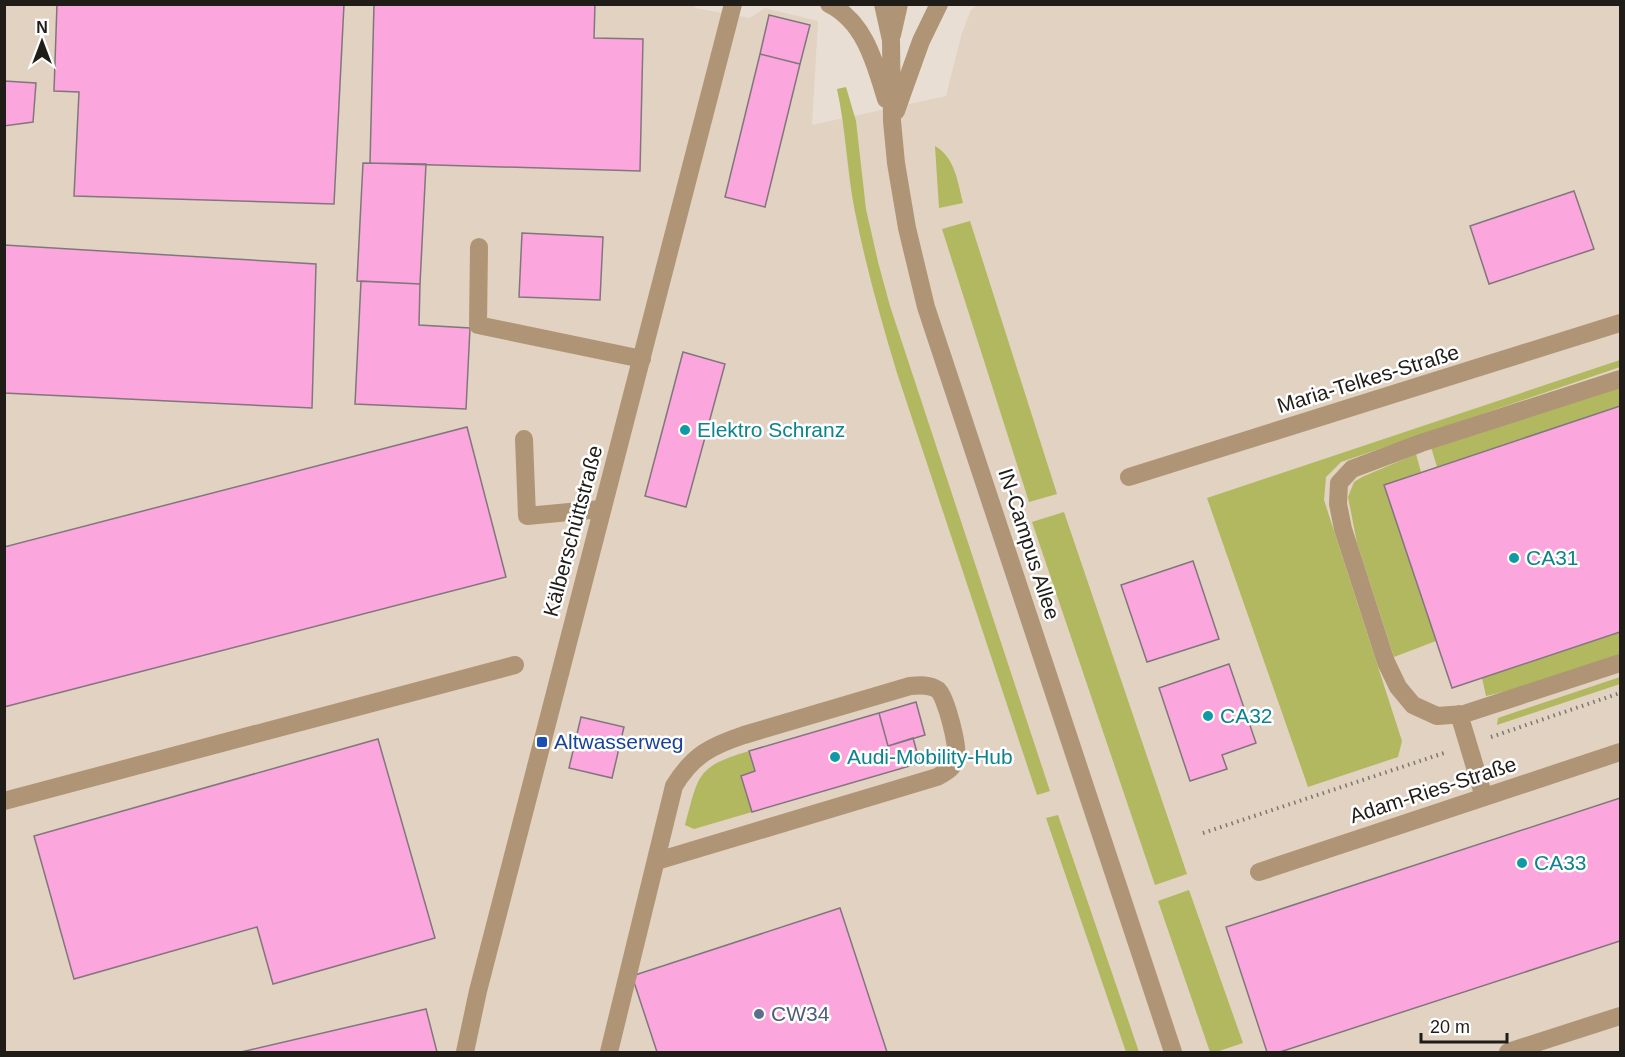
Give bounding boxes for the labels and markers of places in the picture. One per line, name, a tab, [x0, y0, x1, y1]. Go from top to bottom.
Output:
place label: Elektro Schranz	[697, 418, 845, 441]
marker: Elektro Schranz	[678, 423, 692, 437]
place label: CA31	[1526, 546, 1579, 569]
marker: CA31	[1507, 551, 1521, 565]
place label: CA32	[1220, 704, 1273, 727]
marker: CA32	[1201, 709, 1215, 723]
place label: Altwasserweg	[554, 730, 684, 753]
marker: Altwasserweg	[535, 735, 549, 749]
place label: Audi-Mobility-Hub	[847, 745, 1013, 768]
marker: Audi-Mobility-Hub	[828, 750, 842, 764]
place label: CA33	[1534, 851, 1587, 874]
marker: CA33	[1515, 856, 1529, 870]
place label: CW34	[771, 1002, 830, 1025]
marker: CW34	[752, 1007, 766, 1021]

